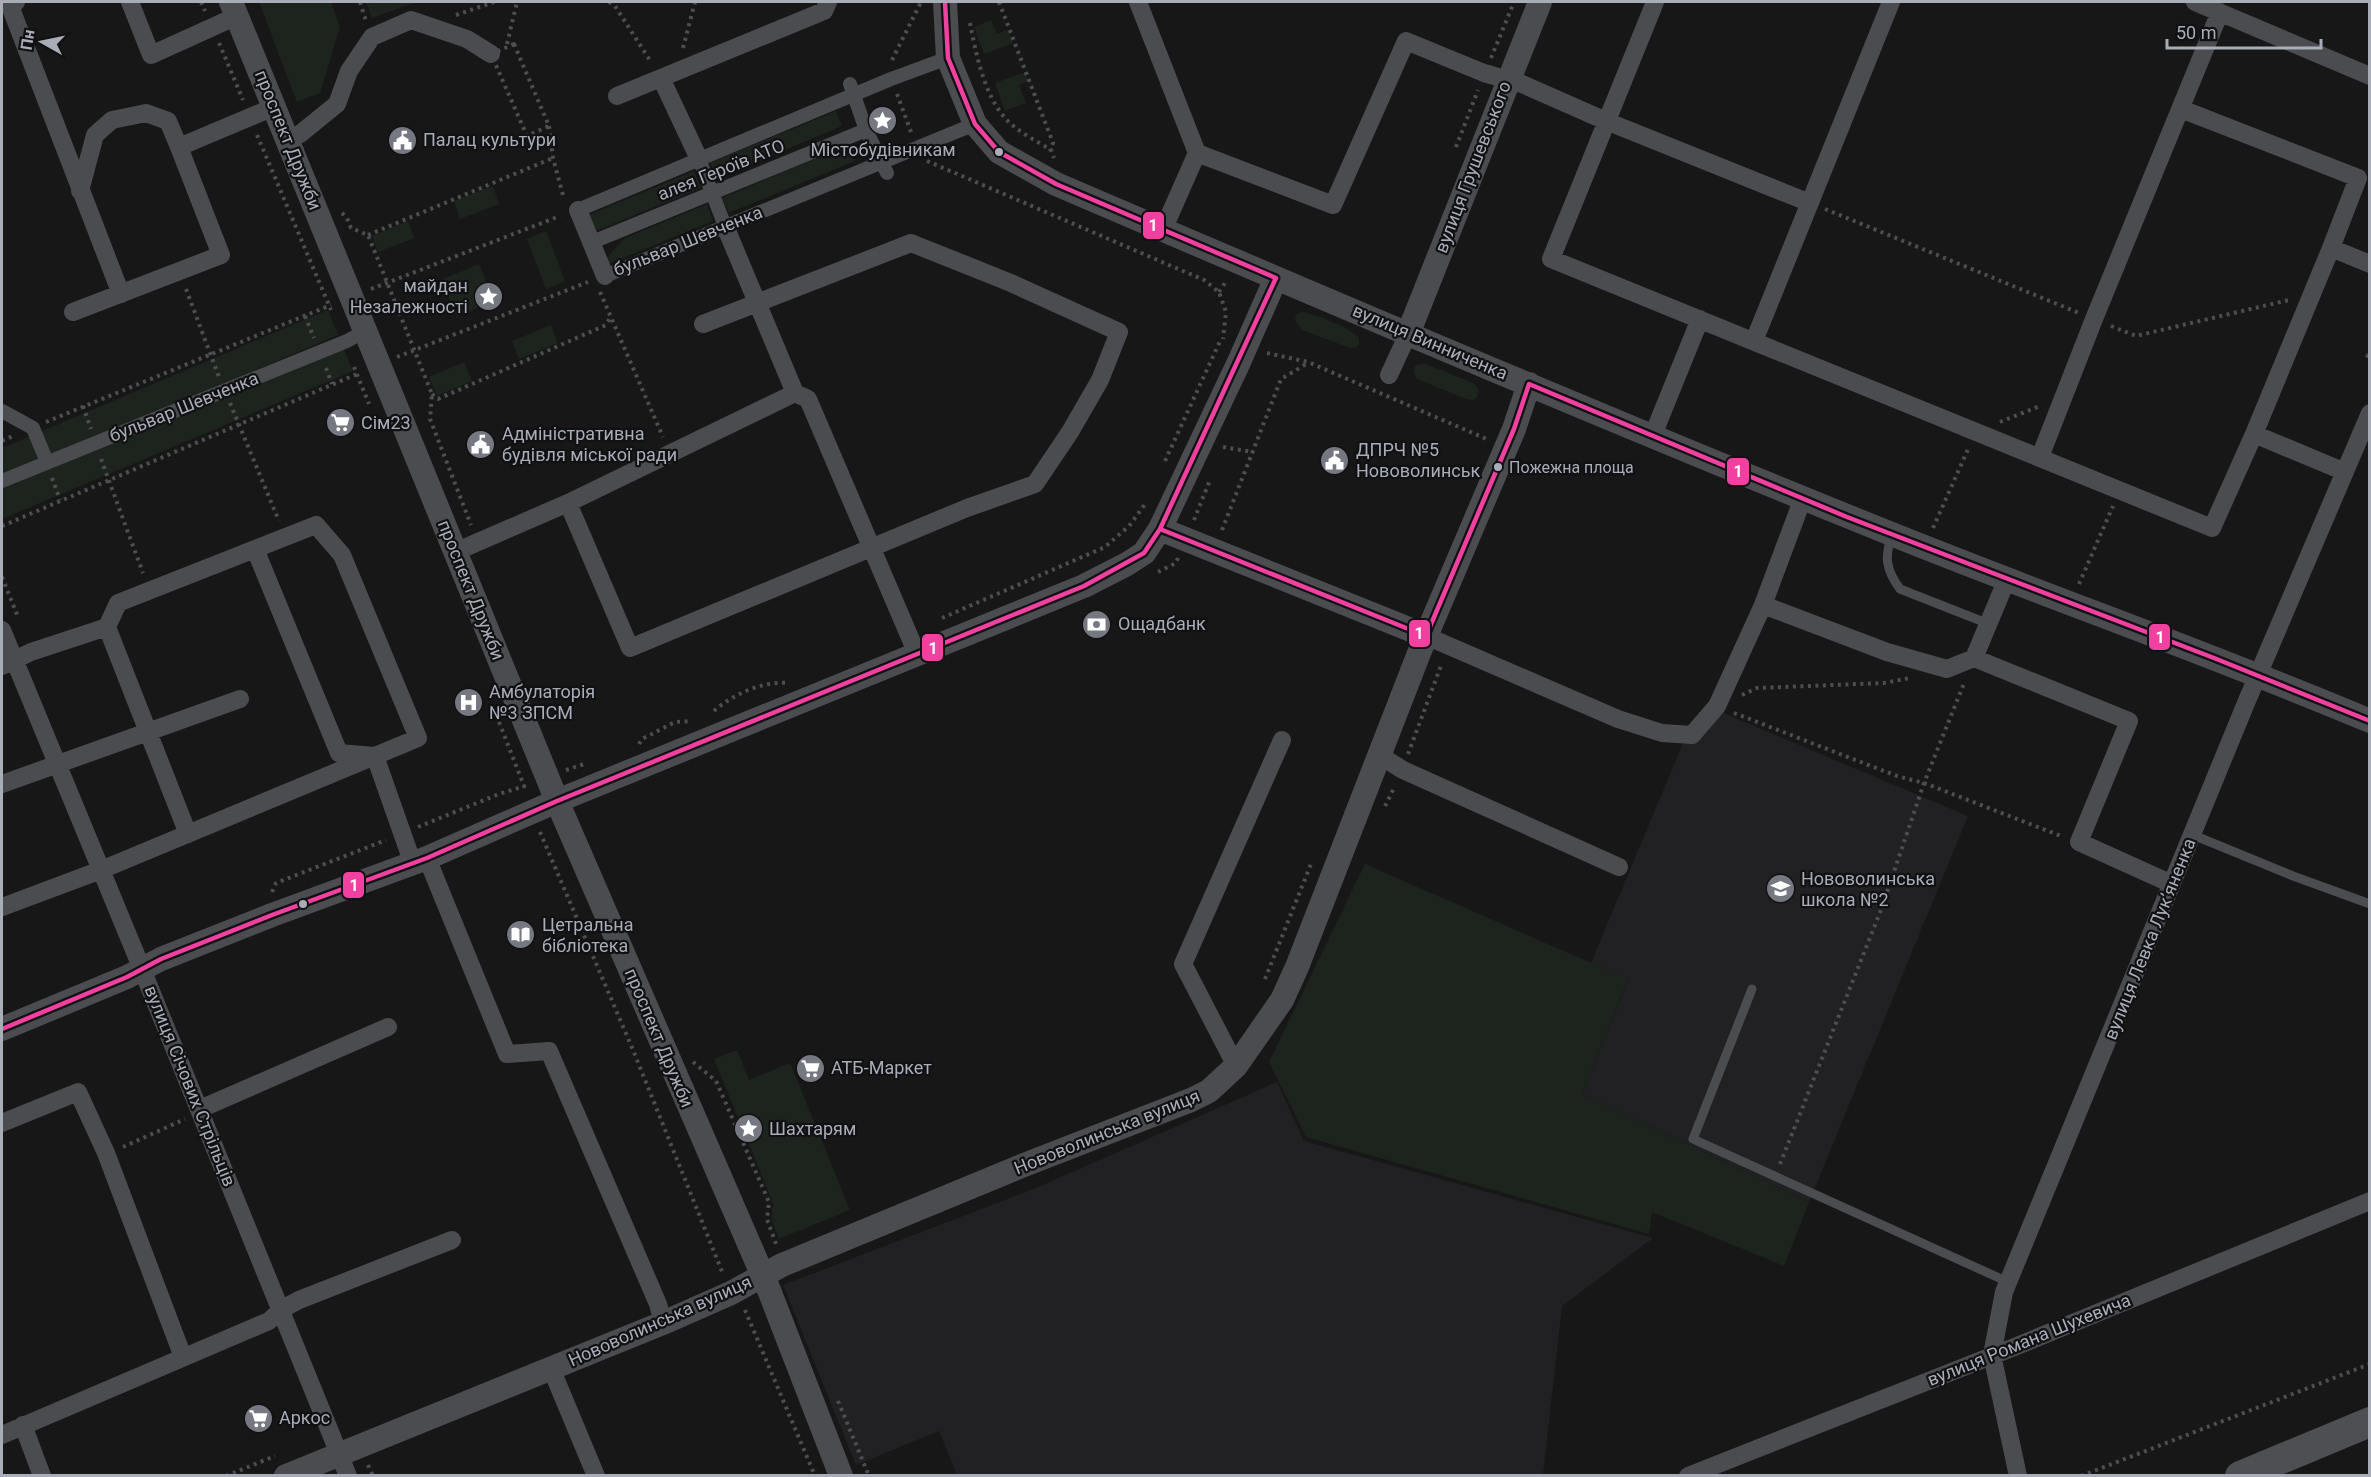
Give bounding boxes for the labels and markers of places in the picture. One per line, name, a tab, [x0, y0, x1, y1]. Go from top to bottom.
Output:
place icon: Містобудівникам	[867, 105, 899, 137]
public building icon: Палац культури	[386, 124, 418, 156]
place label: Палац культури	[423, 129, 556, 150]
place label: Містобудівникам	[810, 139, 956, 160]
unlabelled marker	[993, 146, 1005, 158]
place label: майдан Незалежності	[350, 275, 468, 317]
place icon: майдан Незалежності	[473, 280, 505, 312]
supermarket icon: Сім23	[324, 407, 356, 439]
place label: Сім23	[361, 412, 411, 433]
place label: Адміністративна будівля міської ради	[502, 423, 677, 465]
public building icon: Адміністративна будівля міської ради	[465, 428, 497, 460]
place label: ДПРЧ №5 Нововолинськ	[1356, 439, 1480, 481]
public building icon: ДПРЧ №5 Нововолинськ	[1319, 444, 1351, 476]
place label: Пожежна площа	[1509, 458, 1634, 477]
marker: Пожежна площа	[1492, 461, 1504, 473]
bank icon: Ощадбанк	[1081, 608, 1113, 640]
place label: Ощадбанк	[1118, 613, 1206, 634]
place label: Амбулаторія №3 ЗПСМ	[489, 681, 595, 723]
hospital icon: Амбулаторія №3 ЗПСМ	[452, 686, 484, 718]
place label: Нововолинська школа №2	[1801, 868, 1935, 910]
school or university icon: Нововолинська школа №2	[1764, 873, 1796, 905]
unlabelled marker	[297, 898, 309, 910]
place label: Цетральна бібліотека	[542, 914, 634, 956]
library icon: Цетральна бібліотека	[505, 919, 537, 951]
supermarket icon: АТБ-Маркет	[794, 1052, 826, 1084]
place label: АТБ-Маркет	[831, 1057, 932, 1078]
place icon: Шахтарям	[732, 1113, 764, 1145]
place label: Шахтарям	[769, 1118, 856, 1139]
supermarket icon: Аркос	[242, 1402, 274, 1434]
place label: Аркос	[279, 1407, 330, 1428]

